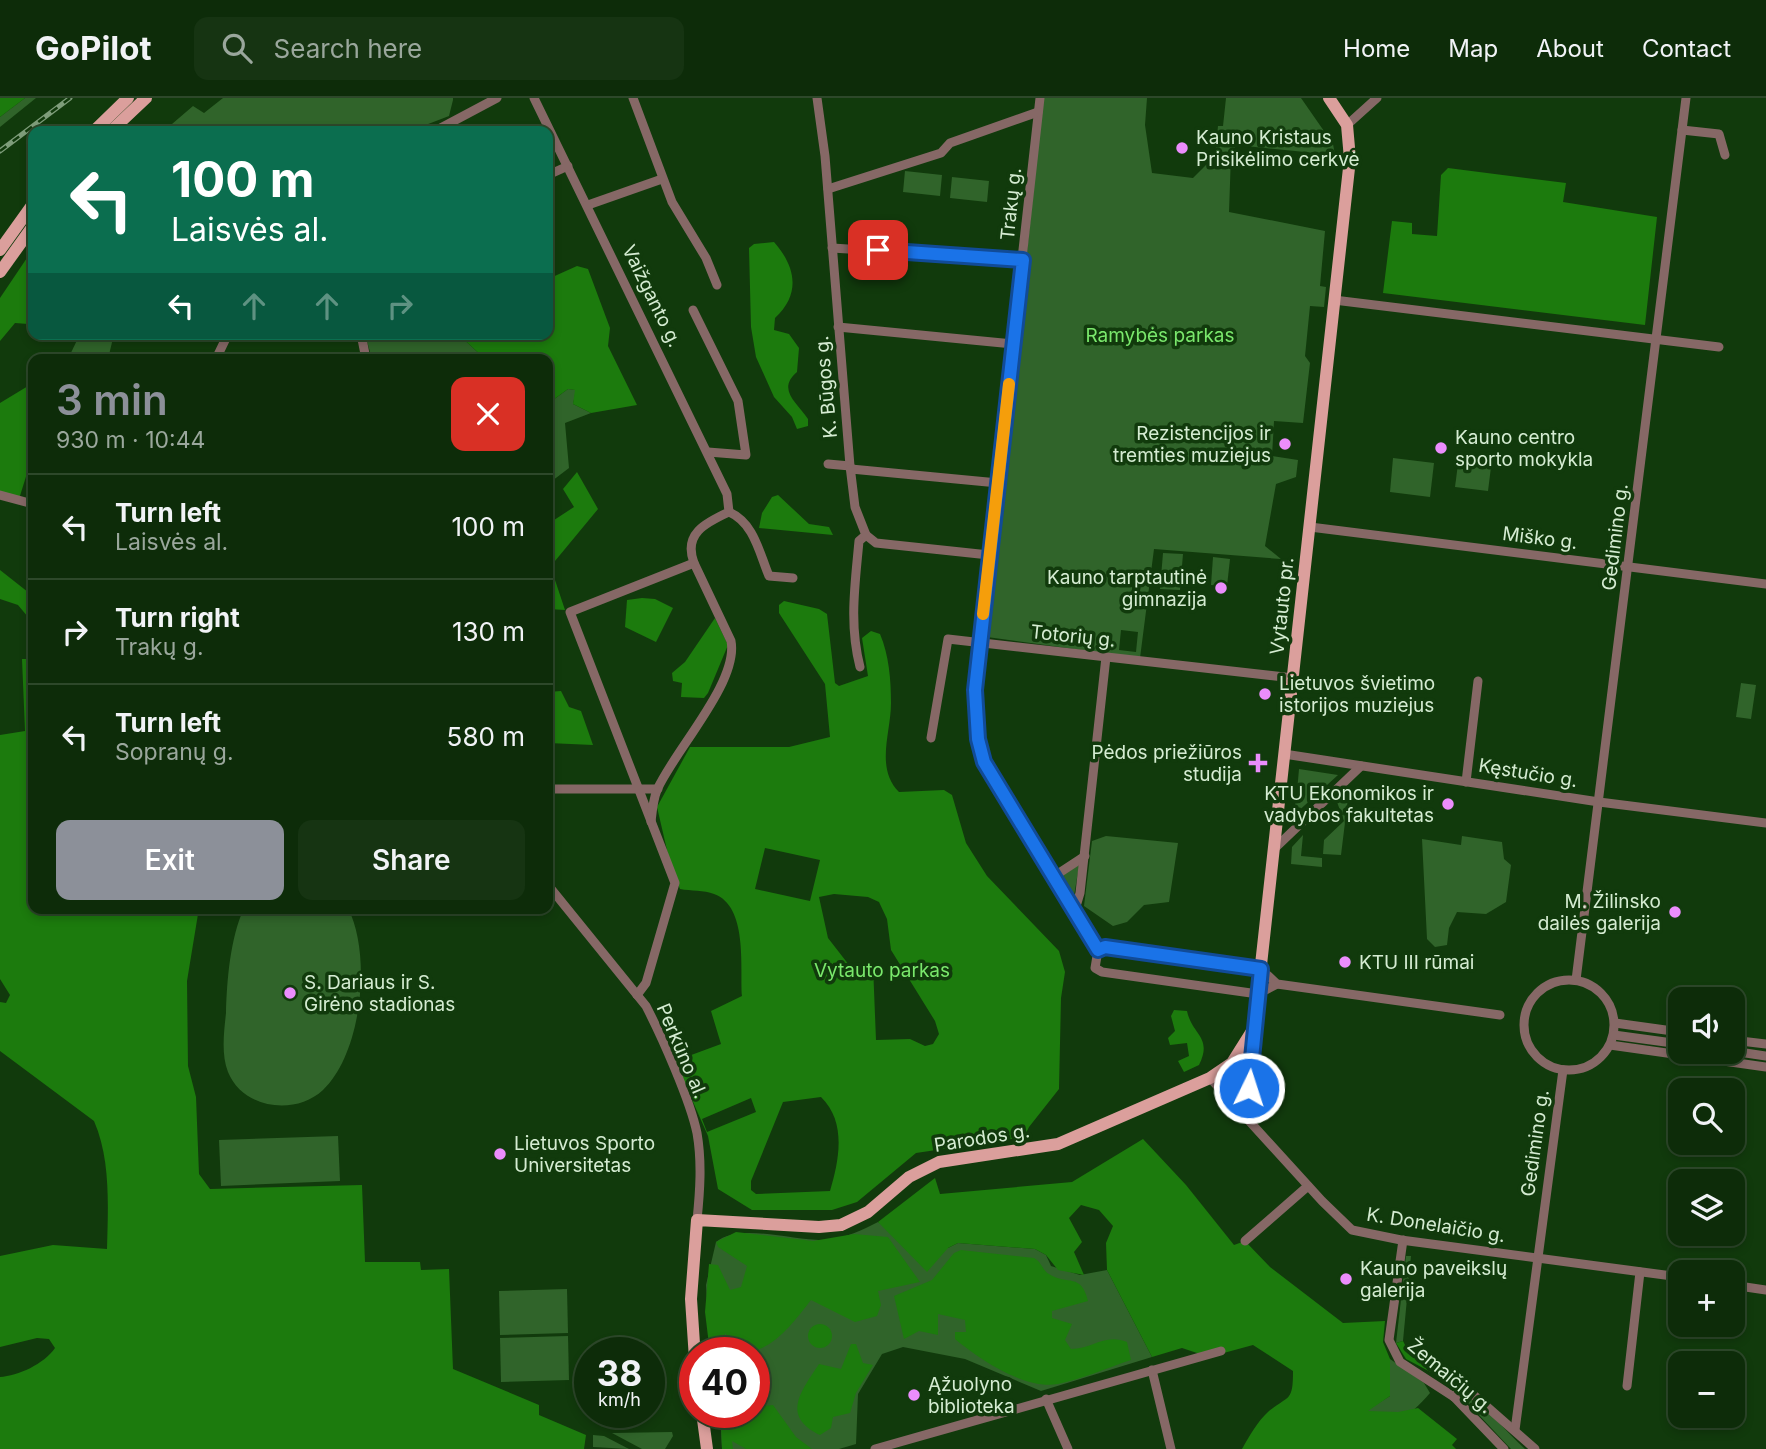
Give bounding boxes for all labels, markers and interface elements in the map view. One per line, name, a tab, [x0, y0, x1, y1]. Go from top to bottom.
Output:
search box	[194, 17, 684, 80]
text: GoPilot	[35, 28, 152, 68]
icon: search	[218, 29, 256, 67]
text: Search here	[274, 33, 422, 64]
text: Home	[1343, 34, 1410, 63]
text: Map	[1448, 34, 1498, 63]
text: About	[1536, 34, 1604, 63]
text: Contact	[1642, 34, 1731, 63]
place label: Kauno Kristaus Prisikėlimo cerkvė	[1196, 126, 1360, 171]
marker: Kauno Kristaus Prisikėlimo cerkvė	[1174, 140, 1190, 156]
text: 100 m	[171, 150, 315, 209]
icon: left	[56, 154, 147, 245]
street label: Trakų g.	[996, 166, 1026, 242]
text: Laisvės al.	[171, 210, 329, 249]
pin	[848, 220, 908, 280]
icon: arrive	[859, 231, 897, 269]
street label: Vaižganto g.	[617, 241, 687, 351]
icon: left	[162, 287, 200, 325]
icon: ahead	[235, 287, 273, 325]
icon: ahead	[308, 287, 346, 325]
icon: right	[381, 287, 419, 325]
park label: Ramybės parkas	[1085, 324, 1235, 347]
street label: K. Būgos g.	[810, 335, 842, 439]
text: 3 min	[56, 374, 168, 425]
button: close	[451, 377, 525, 451]
place label: Rezistencijos ir tremties muziejus	[1113, 422, 1271, 467]
text: 930 m · 10:44	[56, 426, 205, 454]
place label: Kauno centro sporto mokykla	[1455, 426, 1593, 471]
marker: Rezistencijos ir tremties muziejus	[1277, 436, 1293, 452]
marker: Kauno centro sporto mokykla	[1433, 440, 1449, 456]
street label: Gedimino g.	[1597, 482, 1633, 592]
text: Turn left	[115, 497, 221, 528]
icon: left	[56, 508, 94, 546]
text: 100 m	[452, 511, 525, 542]
street label: Miško g.	[1501, 522, 1579, 554]
text: Laisvės al.	[115, 528, 228, 556]
street label: Vytauto pr.	[1265, 556, 1299, 656]
place label: Kauno tarptautinė gimnazija	[1047, 566, 1207, 611]
marker: Kauno tarptautinė gimnazija	[1213, 580, 1229, 596]
text: Turn right	[115, 602, 240, 633]
icon: right	[56, 613, 94, 651]
text: 130 m	[452, 616, 525, 647]
street label: Totorių g.	[1029, 620, 1117, 652]
text: Trakų g.	[115, 633, 204, 661]
place label: Lietuvos švietimo istorijos muziejus	[1279, 672, 1435, 717]
marker: Lietuvos švietimo istorijos muziejus	[1257, 686, 1273, 702]
text: Turn left	[115, 707, 221, 738]
icon: left	[56, 718, 94, 756]
text: 580 m	[447, 721, 525, 752]
text: Sopranų g.	[115, 738, 234, 766]
place label: Pėdos priežiūros studija	[1091, 741, 1242, 786]
marker: Pėdos priežiūros studija	[1248, 753, 1268, 773]
street label: Kęstučio g.	[1477, 754, 1579, 792]
place label: KTU Ekonomikos ir vadybos fakultetas	[1264, 782, 1434, 827]
marker: KTU Ekonomikos ir vadybos fakultetas	[1440, 796, 1456, 812]
button: Exit	[56, 820, 284, 900]
button: Share	[298, 820, 525, 900]
place label: M. Žilinsko dailės galerija	[1538, 890, 1661, 935]
marker: M. Žilinsko dailės galerija	[1667, 904, 1683, 920]
place label: KTU III rūmai	[1359, 951, 1474, 974]
marker: KTU III rūmai	[1337, 954, 1353, 970]
park label: Vytauto parkas	[814, 959, 950, 982]
place label: S. Dariaus ir S. Girėno stadionas	[304, 971, 455, 1016]
marker: S. Dariaus ir S. Girėno stadionas	[282, 985, 298, 1001]
map controls	[1668, 987, 1745, 1428]
button: sound	[1668, 987, 1745, 1064]
street label: Perkūno al.	[652, 1000, 712, 1102]
position arrow	[1212, 1051, 1286, 1125]
button: search	[1668, 1078, 1745, 1155]
street label: Gedimino g.	[1516, 1088, 1554, 1198]
street label: Parodos g.	[933, 1119, 1031, 1157]
place label: Lietuvos Sporto Universitetas	[514, 1132, 655, 1177]
marker: Lietuvos Sporto Universitetas	[492, 1146, 508, 1162]
button: layers	[1668, 1169, 1745, 1246]
street label: K. Donelaičio g.	[1365, 1203, 1507, 1247]
place label: Kauno paveikslų galerija	[1360, 1257, 1507, 1302]
button: +	[1668, 1260, 1745, 1337]
marker: Kauno paveikslų galerija	[1338, 1271, 1354, 1287]
street label: Žemaičių g.	[1403, 1334, 1497, 1418]
speed limit sign: 40	[679, 1337, 770, 1428]
button: −	[1668, 1351, 1745, 1428]
text: 38	[597, 1352, 642, 1394]
place label: Ąžuolyno biblioteka	[928, 1373, 1015, 1418]
marker: Ąžuolyno biblioteka	[906, 1387, 922, 1403]
text: km/h	[598, 1389, 641, 1410]

